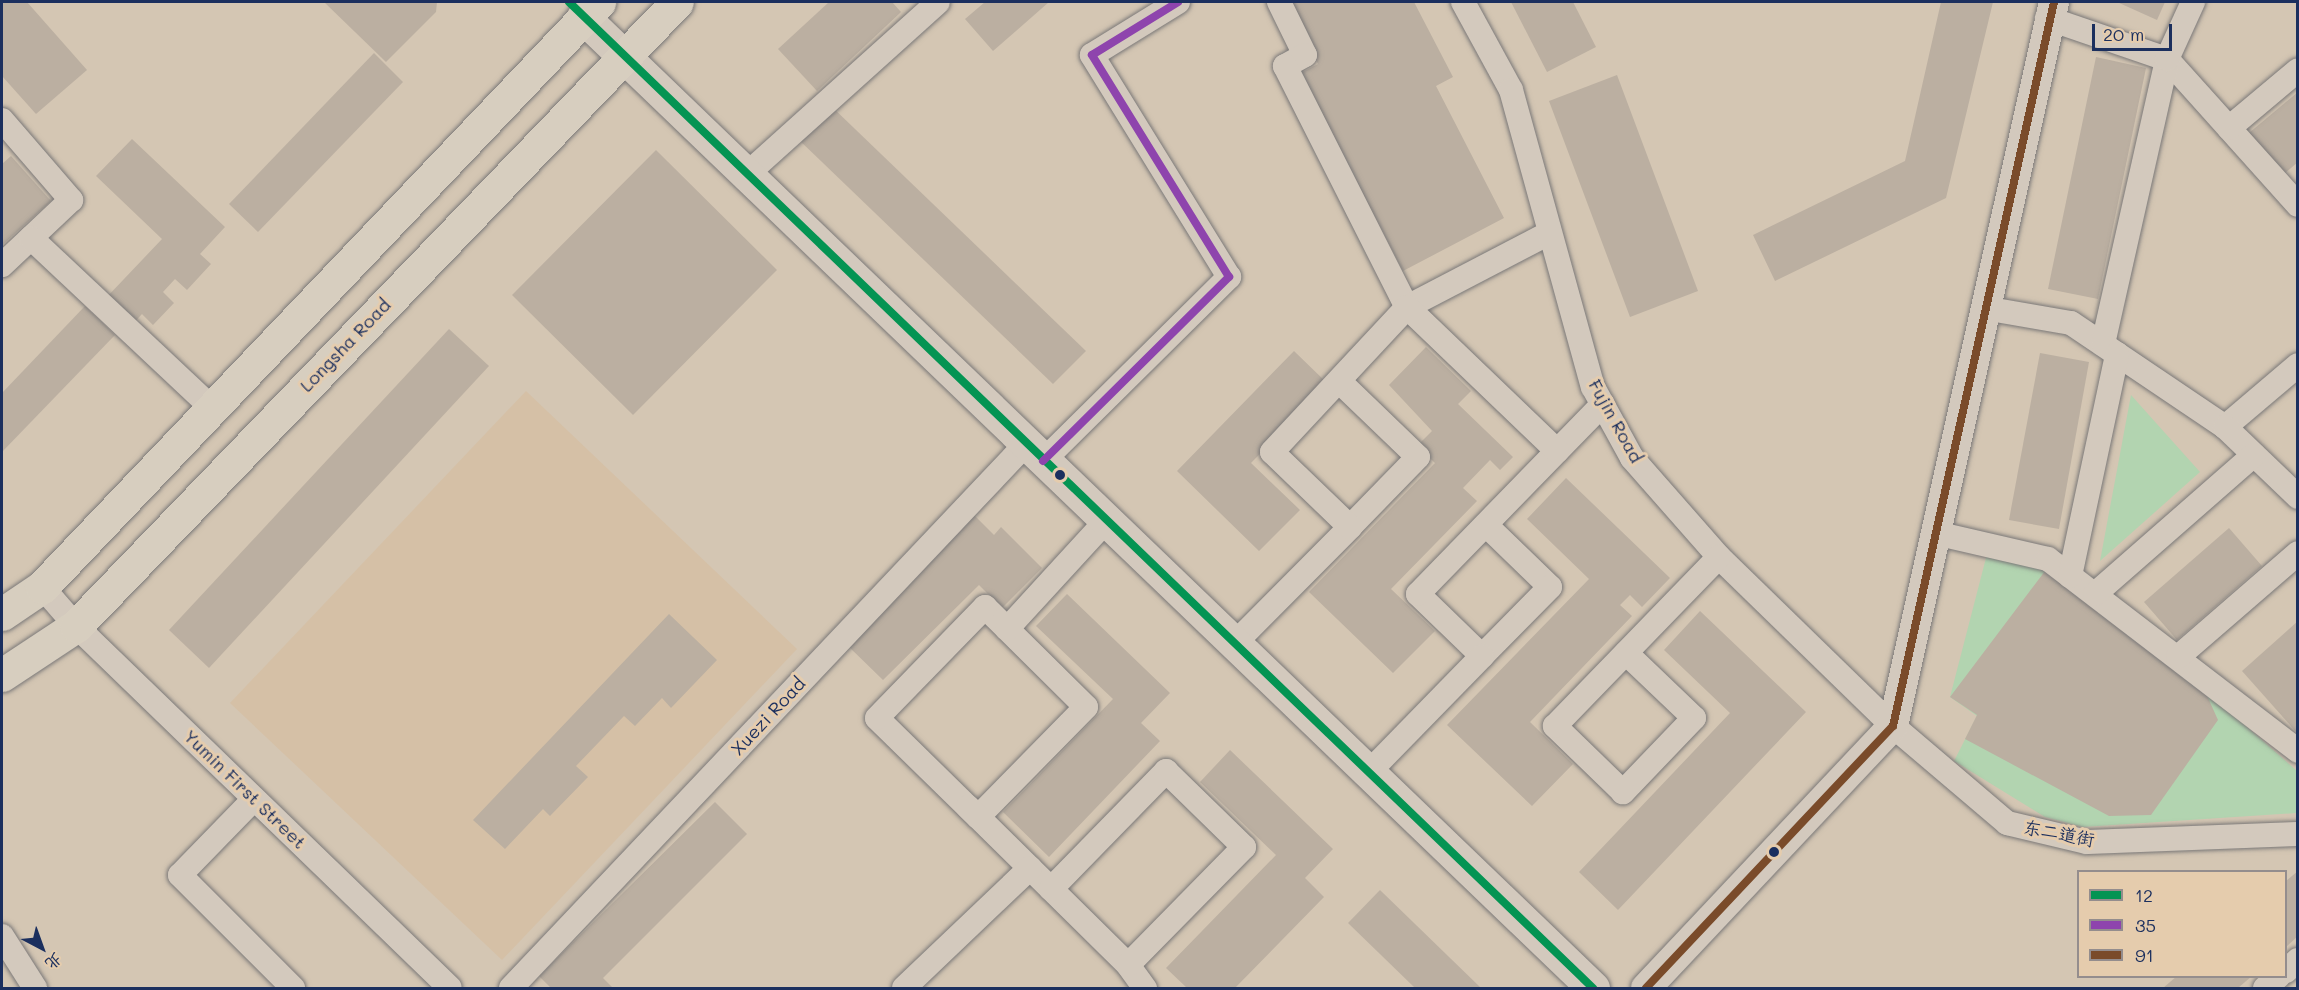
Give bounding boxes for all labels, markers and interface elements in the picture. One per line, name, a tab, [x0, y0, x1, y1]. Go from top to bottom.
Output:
scale bar	[2095, 12, 2174, 50]
text: 20 m	[2103, 22, 2144, 46]
street label: Longsha Road	[295, 294, 395, 396]
street label: Fujin Road	[1584, 376, 1648, 466]
unlabelled marker	[1054, 469, 1066, 481]
street label: Xuezi Road	[726, 672, 810, 760]
street label: Yumin First Street	[179, 725, 311, 853]
street label: 东二道街	[2022, 816, 2096, 850]
unlabelled marker	[1768, 846, 1780, 858]
legend	[2077, 870, 2287, 978]
text: 12	[2135, 883, 2153, 907]
text: 35	[2135, 913, 2156, 937]
north arrow	[12, 918, 72, 978]
text: 91	[2135, 943, 2154, 967]
text: 北	[41, 949, 67, 975]

